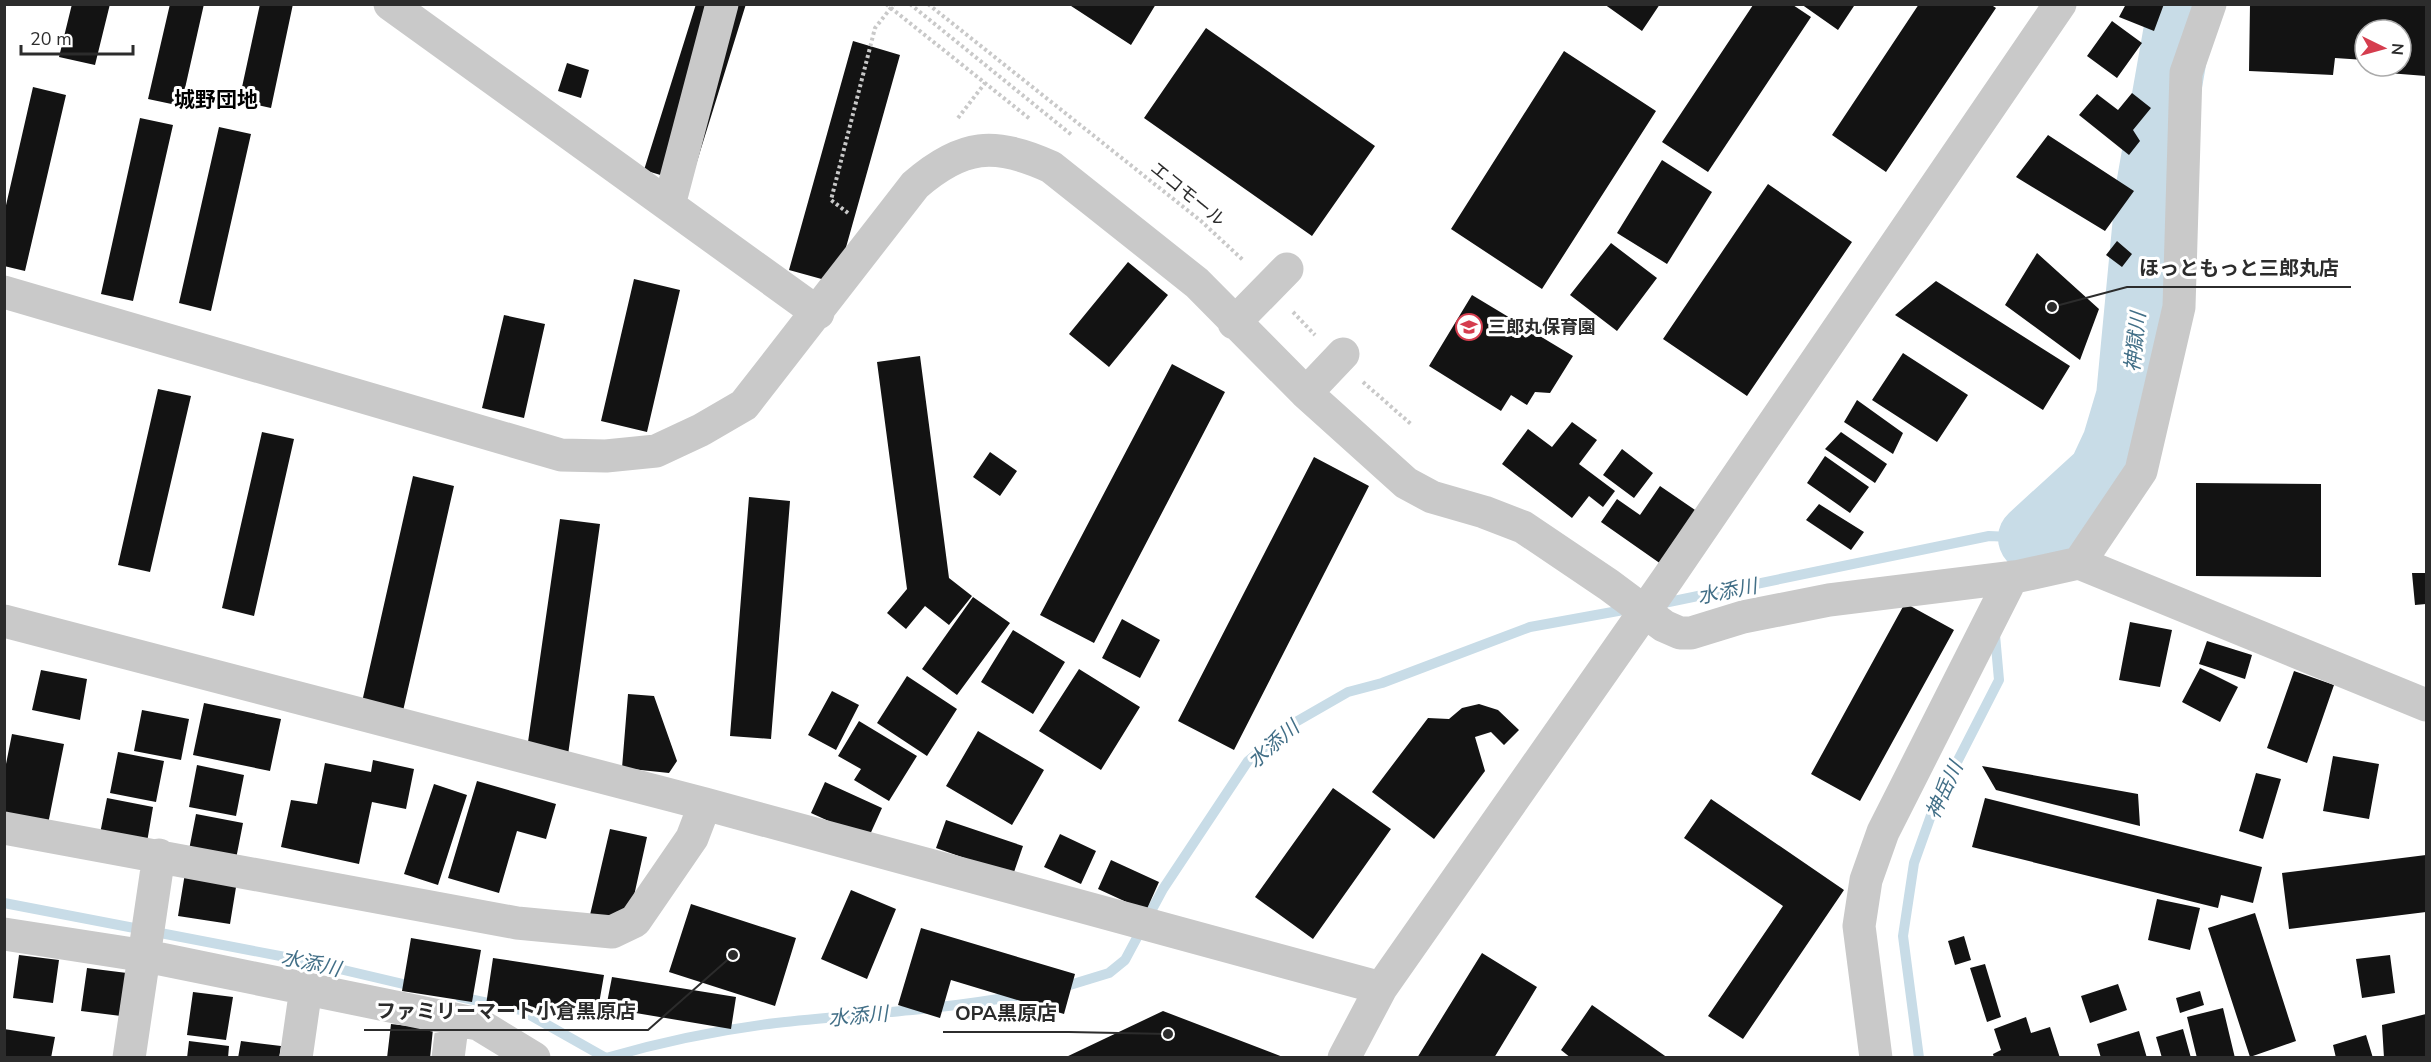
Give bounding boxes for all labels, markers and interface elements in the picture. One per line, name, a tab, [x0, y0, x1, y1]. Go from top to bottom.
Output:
scale bar	[21, 18, 134, 56]
north arrow	[2353, 18, 2413, 78]
text: 20 m	[30, 27, 72, 51]
text: N	[2385, 42, 2408, 56]
district label: 城野団地	[174, 86, 258, 114]
street label: エコモール	[1145, 156, 1231, 232]
callout: ほっともっと三郎丸店	[2127, 249, 2351, 287]
text: ほっともっと三郎丸店	[2139, 255, 2339, 282]
water label: 神獄川	[2119, 309, 2152, 373]
school or university icon: 三郎丸保育園	[1454, 312, 1484, 342]
place label: 三郎丸保育園	[1488, 315, 1596, 339]
water label: 水添川	[1695, 572, 1761, 610]
water label: 水添川	[1242, 713, 1306, 774]
water label: 神岳川	[1920, 756, 1970, 823]
water label: 水添川	[279, 944, 345, 983]
callout: ファミリーマート小倉黒原店	[364, 992, 648, 1030]
callout: OPA黒原店	[943, 994, 1069, 1032]
text: ファミリーマート小倉黒原店	[376, 998, 636, 1025]
water label: 水添川	[827, 1000, 891, 1033]
text: OPA黒原店	[955, 1000, 1057, 1027]

